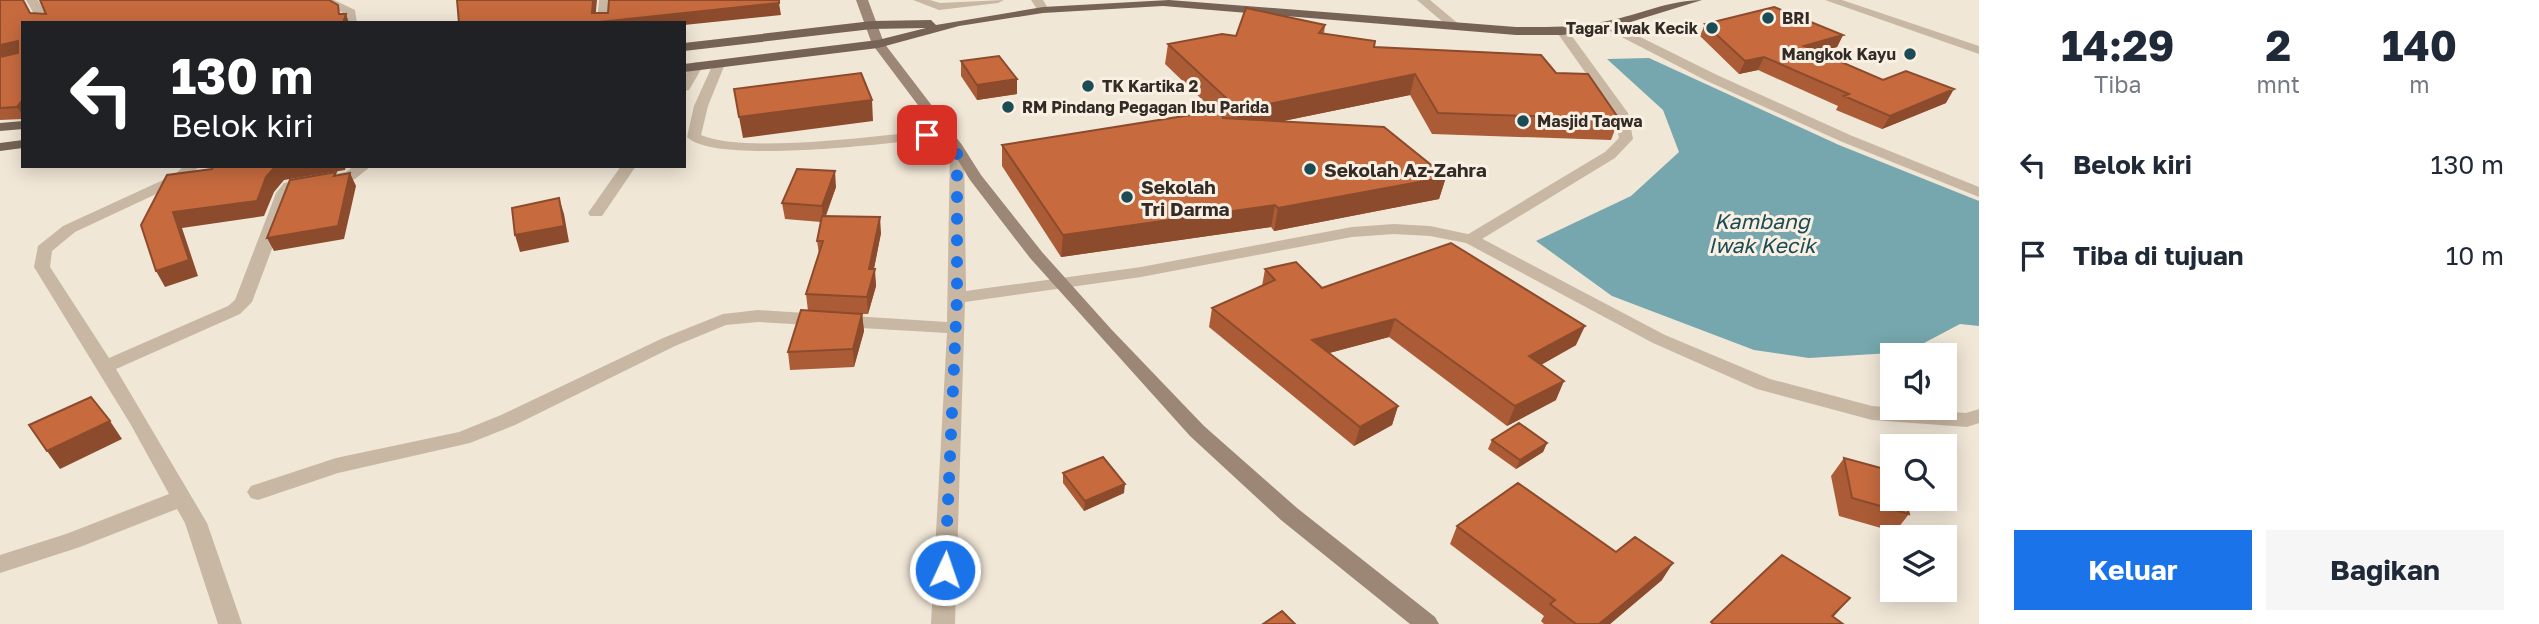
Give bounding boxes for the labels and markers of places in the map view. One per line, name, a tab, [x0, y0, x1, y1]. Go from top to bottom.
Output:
place label: BRI	[1782, 8, 1810, 28]
marker: BRI	[1760, 10, 1776, 26]
place label: Tagar Iwak Kecik	[1566, 18, 1699, 38]
marker: Tagar Iwak Kecik	[1704, 20, 1720, 36]
place label: Mangkok Kayu	[1782, 44, 1896, 64]
marker: Mangkok Kayu	[1902, 46, 1918, 62]
place label: TK Kartika 2	[1102, 76, 1198, 96]
marker: TK Kartika 2	[1080, 78, 1096, 94]
place label: RM Pindang Pegagan Ibu Parida	[1022, 97, 1269, 117]
marker: RM Pindang Pegagan Ibu Parida	[1000, 99, 1016, 115]
pin	[897, 105, 957, 165]
place label: Masjid Taqwa	[1537, 111, 1642, 131]
marker: Masjid Taqwa	[1515, 113, 1531, 129]
place label: Sekolah Az-Zahra	[1324, 158, 1487, 181]
marker: Sekolah Az-Zahra	[1302, 161, 1318, 177]
place label: Sekolah Tri Darma	[1141, 175, 1230, 220]
marker: Sekolah Tri Darma	[1119, 189, 1135, 205]

